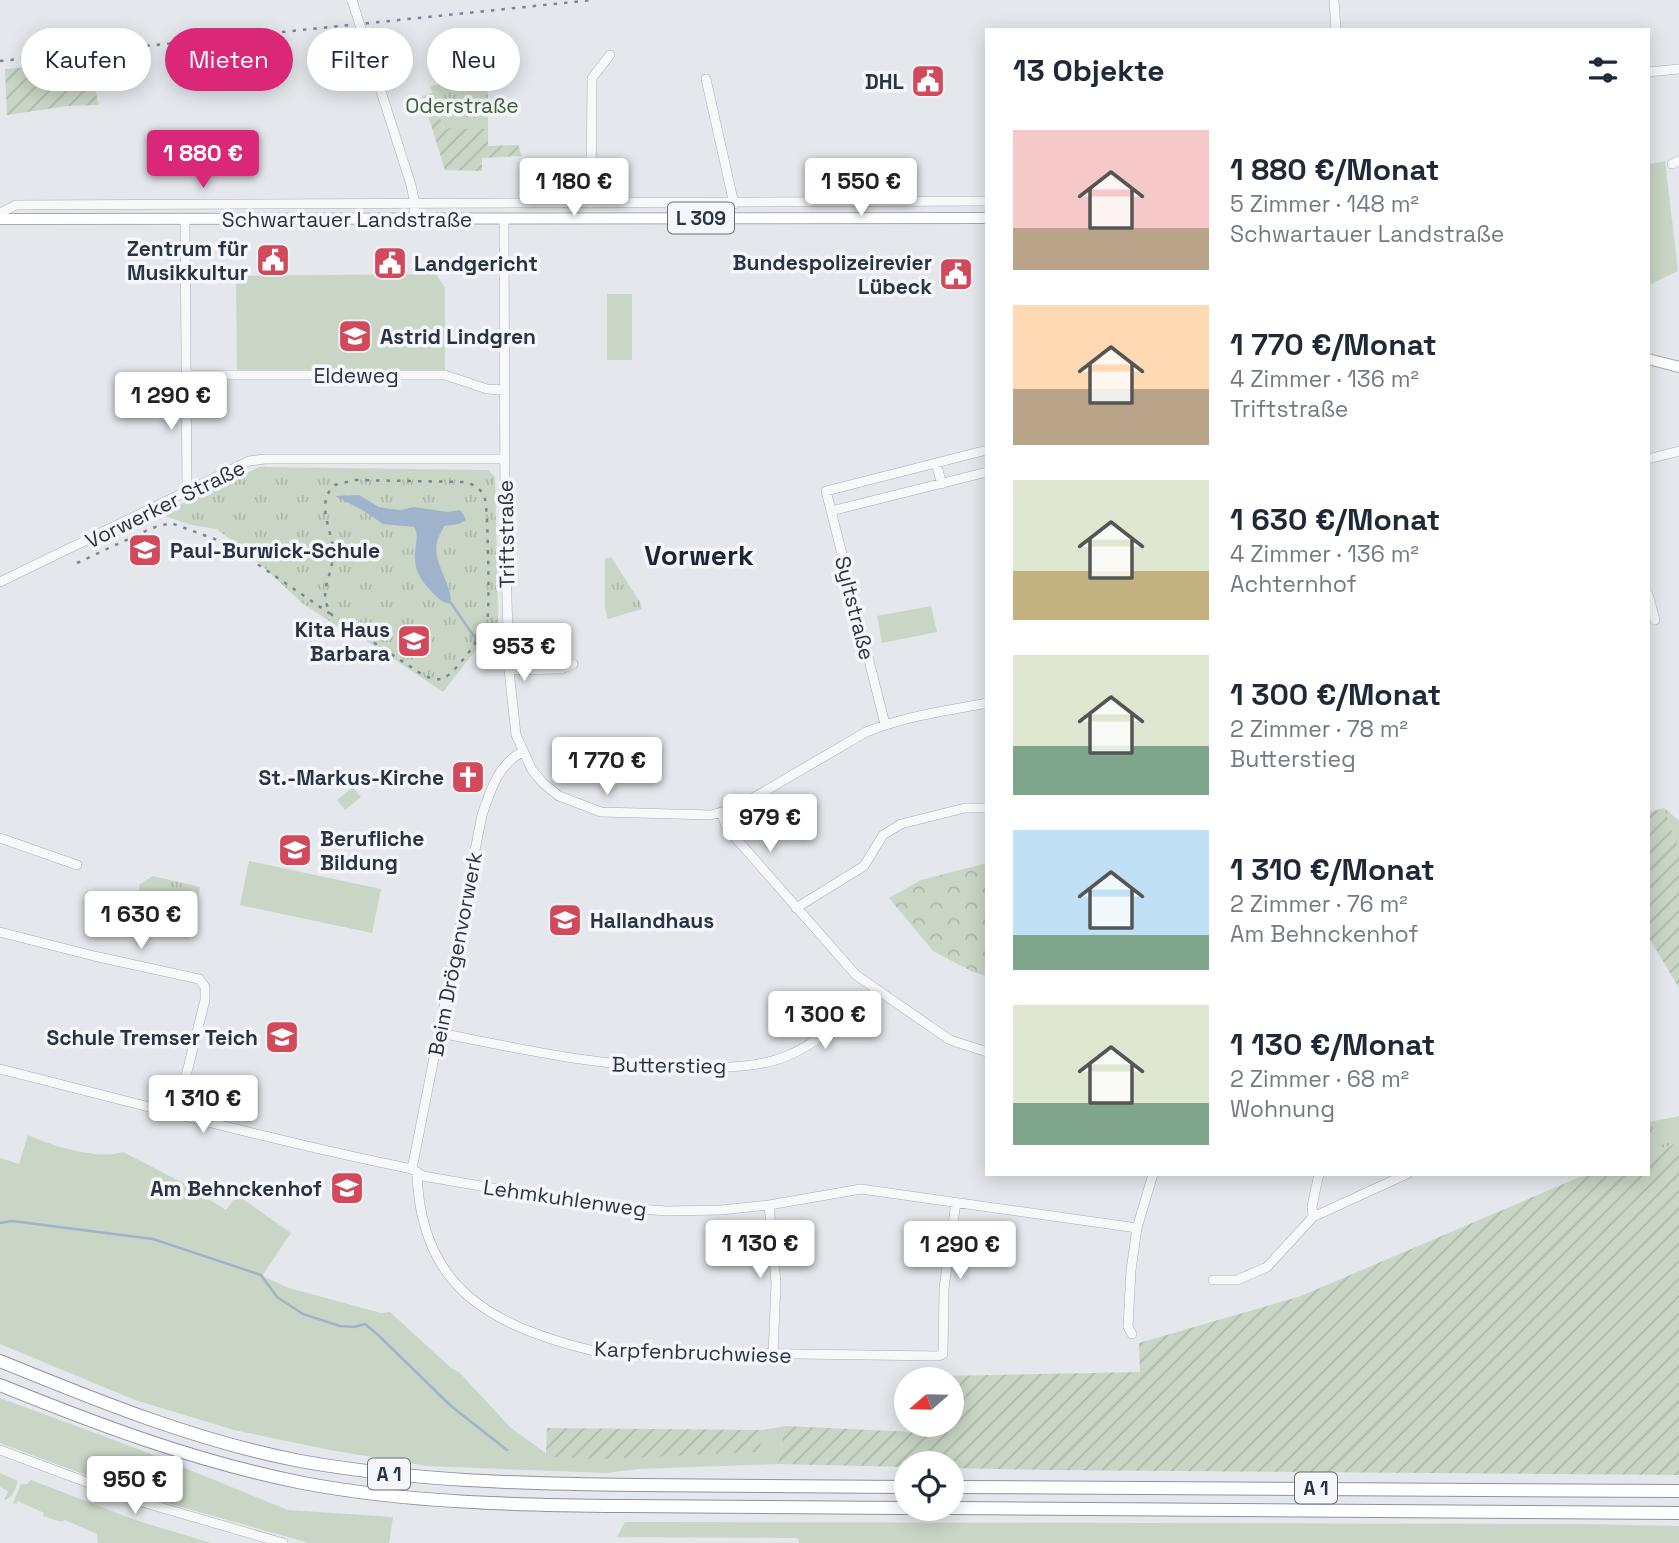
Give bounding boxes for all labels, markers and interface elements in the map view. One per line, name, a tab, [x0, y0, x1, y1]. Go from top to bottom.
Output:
chip: Kaufen	[21, 28, 151, 91]
chip: Mieten	[165, 28, 293, 91]
chip: Filter	[307, 28, 413, 91]
chip: Neu	[427, 28, 520, 91]
text: 13 Objekte	[1013, 51, 1165, 90]
icon: filters	[1584, 51, 1622, 89]
public building icon: DHL	[909, 62, 947, 100]
place label: DHL	[865, 68, 904, 95]
park label: Oderstraße	[405, 92, 519, 119]
pin: 1 880 €	[138, 130, 268, 190]
text: 1 880 €	[163, 138, 243, 168]
text: 1 880 €/Monat	[1230, 150, 1439, 189]
pin: 1 180 €	[509, 158, 639, 218]
pin: 1 550 €	[796, 158, 926, 218]
icon: home	[1069, 158, 1153, 242]
text: 1 180 €	[536, 166, 612, 196]
text: 1 550 €	[821, 166, 901, 196]
text: 5 Zimmer · 148 m²	[1230, 189, 1419, 219]
road number: L 309	[668, 202, 734, 233]
street label: Schwartauer Landstraße	[222, 206, 472, 233]
text: Schwartauer Landstraße	[1230, 219, 1504, 249]
place label: Zentrum für Musikkultur	[127, 235, 248, 286]
public building icon: Zentrum für Musikkultur	[254, 241, 292, 279]
public building icon: Landgericht	[371, 244, 409, 282]
place label: Bundespolizeirevier Lübeck	[733, 249, 932, 300]
place label: Landgericht	[414, 250, 538, 277]
public building icon: Bundespolizeirevier Lübeck	[937, 255, 975, 293]
school or university icon: Astrid Lindgren	[336, 317, 374, 355]
place label: Astrid Lindgren	[380, 323, 536, 350]
text: 1 770 €/Monat	[1230, 325, 1437, 364]
icon: home	[1069, 333, 1153, 417]
street label: Eldeweg	[313, 362, 399, 389]
text: 4 Zimmer · 136 m²	[1230, 364, 1419, 394]
pin: 1 290 €	[106, 372, 236, 432]
text: 1 290 €	[131, 380, 211, 410]
text: Triftstraße	[1230, 394, 1348, 424]
street label: Vorwerker Straße	[81, 454, 249, 554]
street label: Triftstraße	[492, 480, 520, 588]
text: 1 630 €/Monat	[1230, 500, 1440, 539]
icon: home	[1069, 508, 1153, 592]
school or university icon: Paul-Burwick-Schule	[126, 531, 164, 569]
place label: Paul-Burwick-Schule	[170, 537, 380, 564]
district label: Vorwerk	[644, 537, 754, 573]
text: 4 Zimmer · 136 m²	[1230, 539, 1419, 569]
street label: Syltstraße	[829, 553, 881, 663]
text: Achternhof	[1230, 569, 1357, 599]
place label: Kita Haus Barbara	[295, 616, 390, 667]
school or university icon: Kita Haus Barbara	[395, 622, 433, 660]
pin: 953 €	[475, 624, 573, 683]
text: 953 €	[492, 631, 556, 661]
text: 1 300 €/Monat	[1230, 675, 1441, 714]
icon: home	[1069, 683, 1153, 767]
text: 2 Zimmer · 78 m²	[1230, 714, 1408, 744]
pin: 1 770 €	[542, 738, 672, 797]
text: Butterstieg	[1230, 744, 1356, 774]
text: 1 770 €	[568, 745, 646, 775]
church icon: St.-Markus-Kirche	[449, 758, 487, 796]
place label: St.-Markus-Kirche	[259, 764, 444, 791]
pin: 979 €	[721, 794, 819, 854]
text: 979 €	[739, 802, 801, 832]
place label: Berufliche Bildung	[320, 825, 424, 876]
school or university icon: Berufliche Bildung	[276, 831, 314, 869]
street label: Beim Drögenvorwerk	[422, 849, 488, 1059]
text: 1 310 €/Monat	[1230, 850, 1435, 889]
icon: home	[1069, 858, 1153, 942]
text: 2 Zimmer · 76 m²	[1230, 889, 1408, 919]
pin: 1 630 €	[76, 892, 206, 951]
text: 1 630 €	[101, 899, 181, 929]
school or university icon: Hallandhaus	[546, 901, 584, 939]
place label: Hallandhaus	[590, 907, 714, 934]
text: Am Behnckenhof	[1230, 919, 1418, 949]
pin: 1 300 €	[760, 992, 890, 1051]
text: 1 300 €	[784, 999, 866, 1029]
school or university icon: Schule Tremser Teich	[263, 1018, 301, 1056]
place label: Schule Tremser Teich	[46, 1024, 258, 1051]
text: 1 130 €/Monat	[1230, 1025, 1435, 1064]
icon: home	[1069, 1033, 1153, 1117]
street label: Butterstieg	[611, 1050, 727, 1080]
text: 2 Zimmer · 68 m²	[1230, 1064, 1409, 1094]
pin: 1 310 €	[138, 1076, 268, 1135]
text: 1 310 €	[165, 1083, 241, 1113]
text: Wohnung	[1230, 1094, 1335, 1124]
school or university icon: Am Behnckenhof	[328, 1169, 366, 1207]
street label: Lehmkuhlenweg	[482, 1173, 648, 1223]
place label: Am Behnckenhof	[150, 1175, 322, 1202]
pin: 1 130 €	[695, 1220, 825, 1280]
pin: 1 290 €	[895, 1222, 1025, 1281]
text: 1 130 €	[722, 1228, 798, 1258]
text: 1 290 €	[920, 1229, 1000, 1259]
street label: Karpfenbruchwiese	[594, 1335, 792, 1369]
north arrow	[894, 1367, 964, 1437]
map controls	[894, 1367, 964, 1521]
button: locate	[894, 1451, 964, 1521]
pin: 950 €	[86, 1456, 184, 1516]
road number: A 1	[368, 1458, 410, 1490]
text: 950 €	[103, 1464, 167, 1494]
road number: A 1	[1295, 1472, 1337, 1504]

